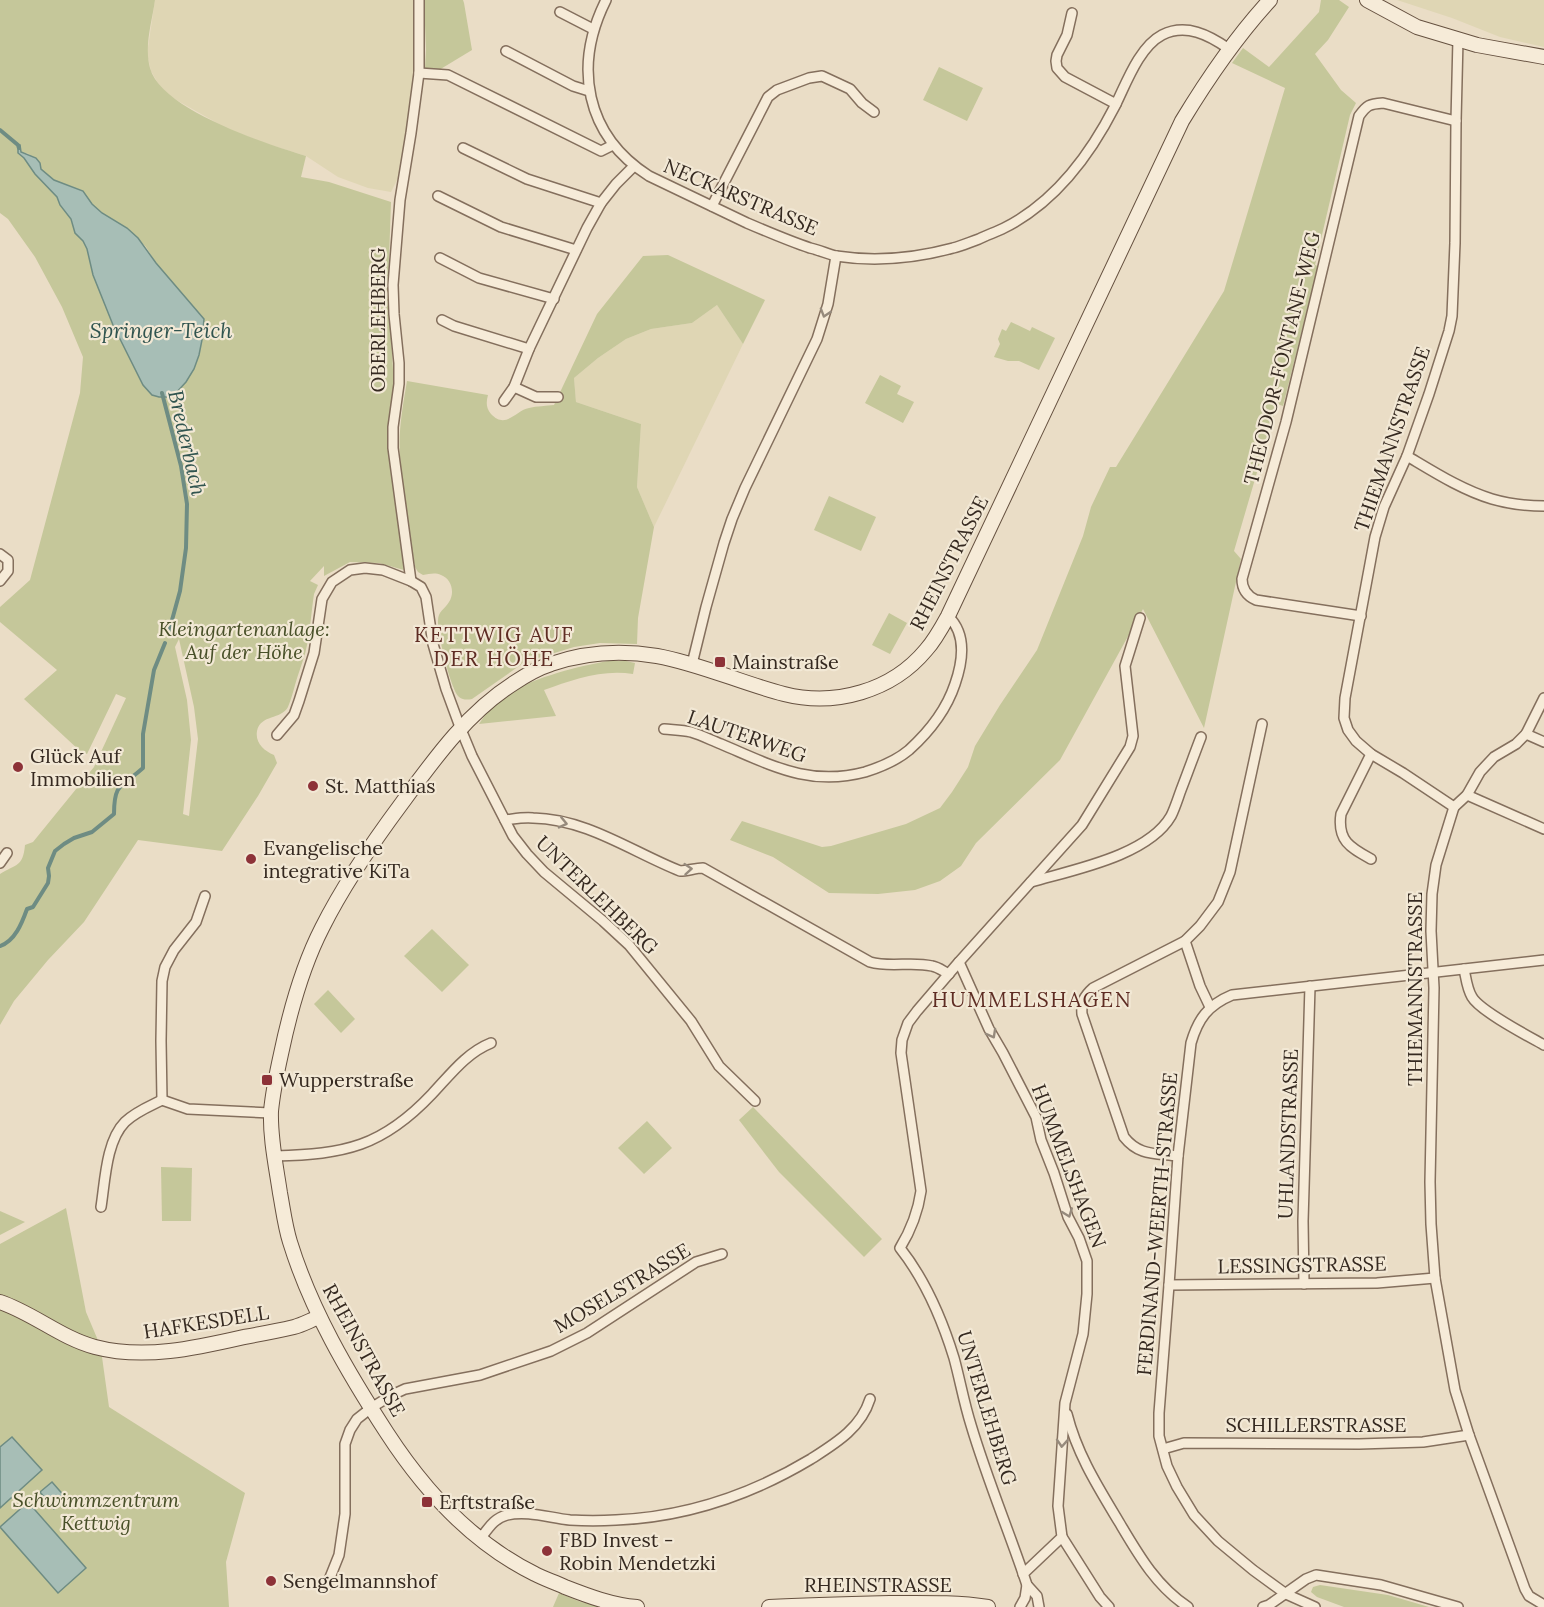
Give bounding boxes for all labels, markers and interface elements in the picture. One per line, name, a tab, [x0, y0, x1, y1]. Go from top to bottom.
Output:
street label: NECKARSTRASSE	[660, 153, 822, 240]
street label: THEODOR-FONTANE-WEG	[1238, 229, 1325, 487]
street label: OBERLEHBERG	[365, 247, 390, 393]
one-way arrow	[820, 307, 832, 318]
water label: Springer-Teich	[90, 317, 232, 344]
street label: THIEMANNSTRASSE	[1348, 343, 1435, 535]
water label: Brederbach	[162, 387, 213, 498]
street label: RHEINSTRASSE	[904, 491, 993, 634]
park label: Kleingartenanlage: Auf der Höhe	[158, 616, 330, 664]
district label: KETTWIG AUF DER HÖHE	[414, 621, 574, 672]
place label: Mainstraße	[732, 649, 839, 674]
marker: Mainstraße	[713, 655, 727, 669]
street label: LAUTERWEG	[684, 703, 810, 768]
place label: Glück Auf Immobilien	[30, 743, 135, 791]
marker: Glück Auf Immobilien	[11, 760, 25, 774]
place label: St. Matthias	[325, 773, 436, 798]
marker: St. Matthias	[306, 779, 320, 793]
one-way arrow	[557, 815, 567, 828]
street label: UNTERLEHBERG	[531, 830, 664, 959]
place label: Evangelische integrative KiTa	[263, 835, 410, 883]
marker: Evangelische integrative KiTa	[244, 852, 258, 866]
one-way arrow	[683, 863, 693, 876]
street label: THIEMANNSTRASSE	[1402, 892, 1427, 1086]
district label: HUMMELSHAGEN	[932, 986, 1132, 1013]
one-way arrow	[985, 1028, 996, 1038]
street label: UHLANDSTRASSE	[1272, 1048, 1303, 1220]
place label: Wupperstraße	[279, 1067, 414, 1092]
street label: FERDINAND-WEERTH-STRASSE	[1131, 1071, 1182, 1377]
marker: Wupperstraße	[260, 1073, 274, 1087]
street label: HUMMELSHAGEN	[1027, 1080, 1112, 1251]
one-way arrow	[1060, 1207, 1073, 1218]
street label: MOSELSTRASSE	[549, 1237, 695, 1338]
street label: LESSINGSTRASSE	[1217, 1251, 1387, 1278]
street label: RHEINSTRASSE	[318, 1279, 411, 1420]
street label: HAFKESDELL	[141, 1299, 271, 1344]
street label: UNTERLEHBERG	[952, 1328, 1023, 1488]
street label: SCHILLERSTRASSE	[1225, 1412, 1407, 1437]
one-way arrow	[1056, 1439, 1069, 1448]
park label: Schwimmzentrum Kettwig	[13, 1487, 180, 1535]
place label: Erftstraße	[439, 1489, 535, 1514]
marker: Erftstraße	[420, 1495, 434, 1509]
place label: FBD Invest - Robin Mendetzki	[559, 1527, 716, 1575]
marker: FBD Invest - Robin Mendetzki	[540, 1544, 554, 1558]
place label: Sengelmannshof	[283, 1568, 438, 1593]
street label: RHEINSTRASSE	[804, 1572, 952, 1597]
marker: Sengelmannshof	[264, 1574, 278, 1588]

